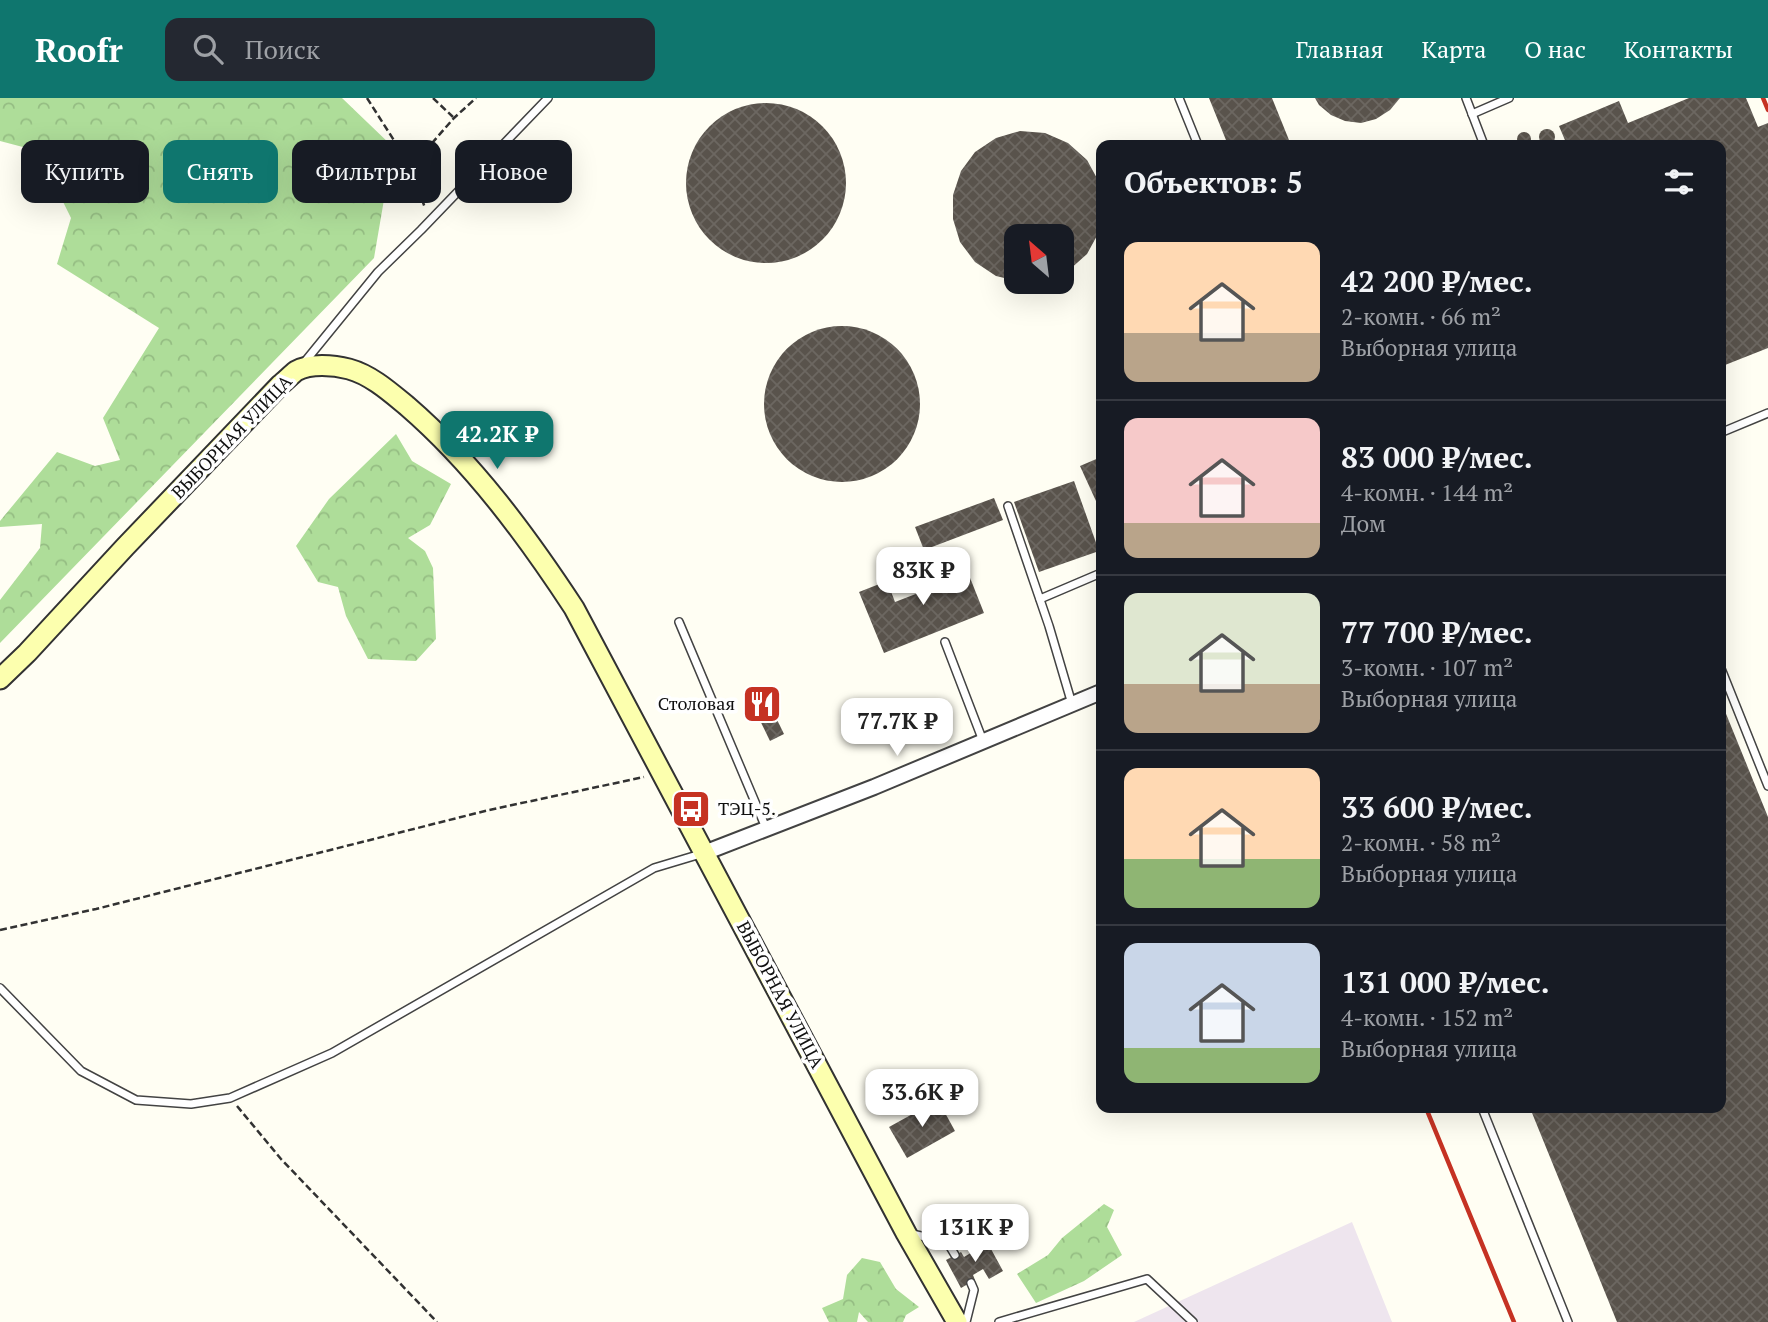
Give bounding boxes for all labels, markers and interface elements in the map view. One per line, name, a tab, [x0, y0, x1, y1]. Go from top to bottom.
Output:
search box	[165, 18, 655, 81]
text: Roofr	[35, 28, 123, 71]
icon: search	[189, 30, 227, 68]
text: Поиск	[245, 32, 320, 66]
text: Главная	[1295, 33, 1383, 65]
text: Карта	[1421, 33, 1486, 65]
text: О нас	[1524, 33, 1586, 65]
text: Контакты	[1624, 33, 1733, 65]
chip: Купить	[21, 140, 149, 203]
chip: Снять	[163, 140, 278, 203]
chip: Фильтры	[292, 140, 441, 203]
chip: Новое	[455, 140, 572, 203]
text: Объектов: 5	[1124, 162, 1303, 202]
icon: filters	[1660, 163, 1698, 201]
north arrow	[1004, 224, 1074, 294]
map controls	[1004, 224, 1074, 294]
text: 42 200 ₽/мес.	[1341, 261, 1533, 301]
icon: home	[1180, 270, 1264, 354]
text: 2-комн. · 66 m²	[1341, 301, 1501, 332]
text: Выборная улица	[1341, 332, 1517, 363]
street label: ВЫБОРНАЯ УЛИЦА	[166, 369, 297, 504]
pin: 42.2K ₽	[432, 412, 562, 471]
text: 42.2K ₽	[456, 418, 538, 449]
text: 83 000 ₽/мес.	[1341, 437, 1533, 477]
icon: home	[1180, 446, 1264, 530]
text: 4-комн. · 144 m²	[1341, 477, 1513, 508]
text: Дом	[1341, 508, 1386, 539]
pin: 83K ₽	[874, 547, 972, 607]
text: 83K ₽	[892, 554, 954, 585]
text: 77 700 ₽/мес.	[1341, 612, 1533, 652]
icon: home	[1180, 621, 1264, 705]
text: 3-комн. · 107 m²	[1341, 652, 1513, 683]
restaurant icon: Столовая	[741, 683, 783, 725]
text: Выборная улица	[1341, 683, 1517, 714]
place label: Столовая	[658, 691, 735, 715]
pin: 77.7K ₽	[832, 698, 962, 758]
text: 77.7K ₽	[857, 705, 937, 736]
text: 33 600 ₽/мес.	[1341, 787, 1533, 827]
bus stop icon: ТЭЦ-5.	[670, 788, 712, 830]
place label: ТЭЦ-5.	[718, 796, 776, 820]
icon: home	[1180, 796, 1264, 880]
text: 2-комн. · 58 m²	[1341, 827, 1501, 858]
text: Выборная улица	[1341, 858, 1517, 889]
street label: ВЫБОРНАЯ УЛИЦА	[732, 917, 830, 1073]
text: 131 000 ₽/мес.	[1341, 962, 1550, 1002]
icon: home	[1180, 971, 1264, 1055]
text: 4-комн. · 152 m²	[1341, 1002, 1513, 1033]
text: Выборная улица	[1341, 1033, 1517, 1064]
pin: 33.6K ₽	[857, 1070, 987, 1129]
text: 33.6K ₽	[881, 1076, 963, 1107]
pin: 131K ₽	[918, 1204, 1032, 1264]
text: 131K ₽	[938, 1211, 1012, 1242]

